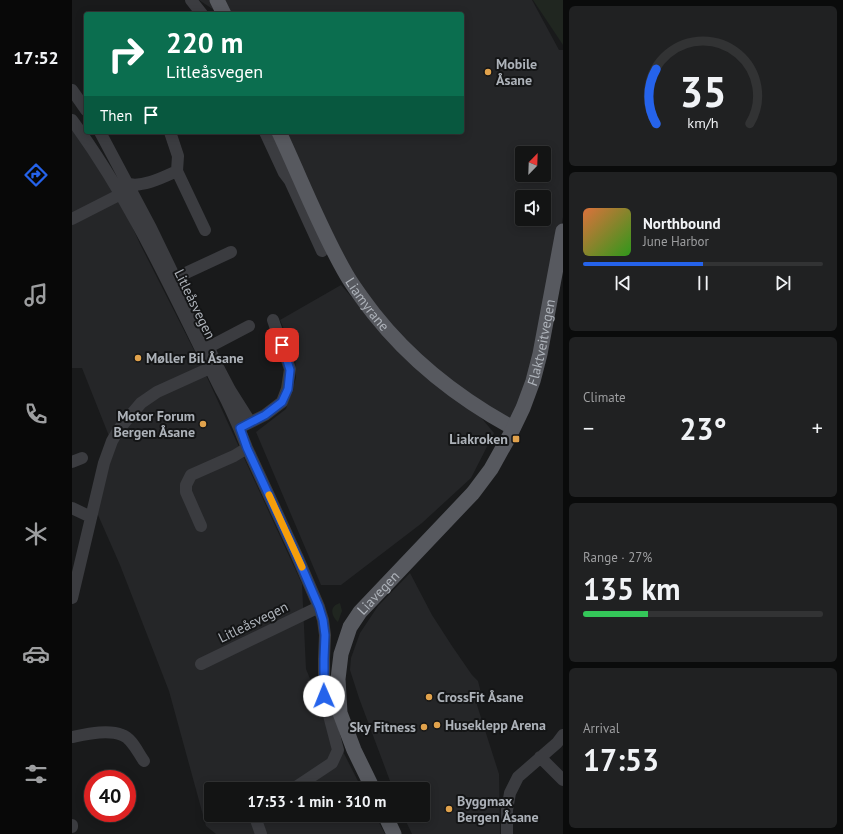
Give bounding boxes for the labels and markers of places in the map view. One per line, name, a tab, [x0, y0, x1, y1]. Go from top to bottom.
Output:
place label: Mobile Åsane	[496, 55, 537, 89]
marker: Mobile Åsane	[483, 67, 493, 77]
pin	[265, 328, 299, 362]
place label: Møller Bil Åsane	[146, 349, 244, 367]
marker: Møller Bil Åsane	[133, 353, 143, 363]
place label: Motor Forum Bergen Åsane	[113, 407, 195, 441]
marker: Motor Forum Bergen Åsane	[198, 419, 208, 429]
place label: Liakroken	[449, 430, 508, 448]
marker: Liakroken	[511, 434, 521, 444]
place label: CrossFit Åsane	[437, 688, 524, 706]
marker: CrossFit Åsane	[424, 692, 434, 702]
place label: Huseklepp Arena	[445, 716, 546, 734]
place label: Sky Fitness	[349, 718, 416, 736]
marker: Huseklepp Arena	[432, 720, 442, 730]
marker: Sky Fitness	[419, 722, 429, 732]
place label: Byggmax Bergen Åsane	[457, 792, 539, 826]
marker: Byggmax Bergen Åsane	[444, 804, 454, 814]

